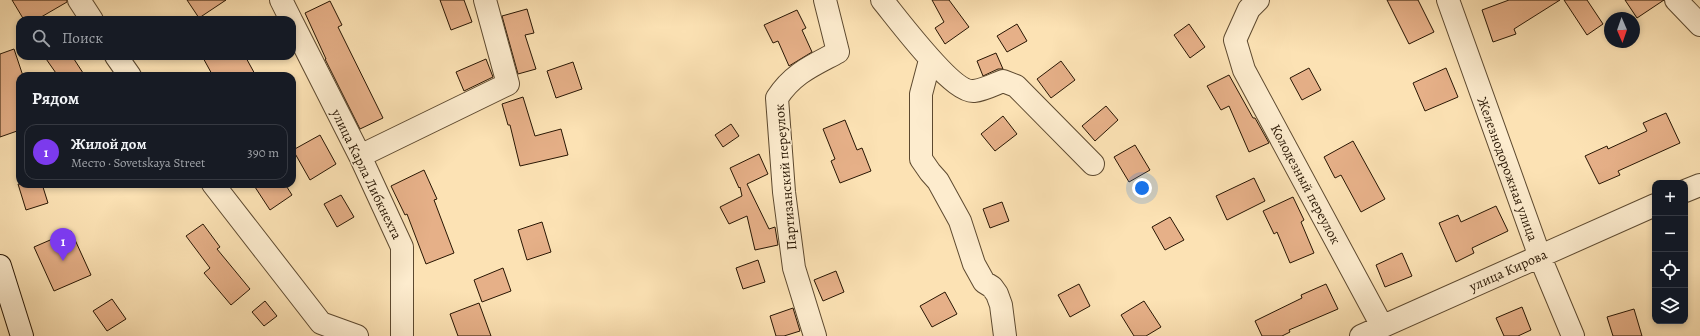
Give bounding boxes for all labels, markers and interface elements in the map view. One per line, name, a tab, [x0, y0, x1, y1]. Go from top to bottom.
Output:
north arrow	[1604, 12, 1640, 48]
search box	[16, 16, 296, 60]
icon: search	[30, 27, 52, 49]
text: Поиск	[62, 28, 103, 48]
text: Рядом	[32, 87, 79, 110]
street label: Железнодорожная улица	[1473, 95, 1543, 244]
street label: Партизанский переулок	[770, 103, 801, 251]
street label: улица Карла Либкнехта	[326, 105, 407, 243]
street label: Колодезный переулок	[1266, 121, 1345, 247]
text: Жилой дом	[71, 134, 147, 154]
text: 1	[44, 144, 48, 161]
text: 390 m	[247, 144, 279, 161]
text: Место · Sovetskaya Street	[71, 154, 205, 171]
your location	[1132, 178, 1152, 198]
map controls	[1652, 180, 1688, 324]
button: +	[1652, 180, 1688, 216]
button: −	[1652, 216, 1688, 252]
pin: 1	[50, 228, 76, 261]
street label: улица Кирова	[1465, 245, 1551, 296]
button: locate	[1652, 252, 1688, 288]
button: layers	[1652, 288, 1688, 324]

